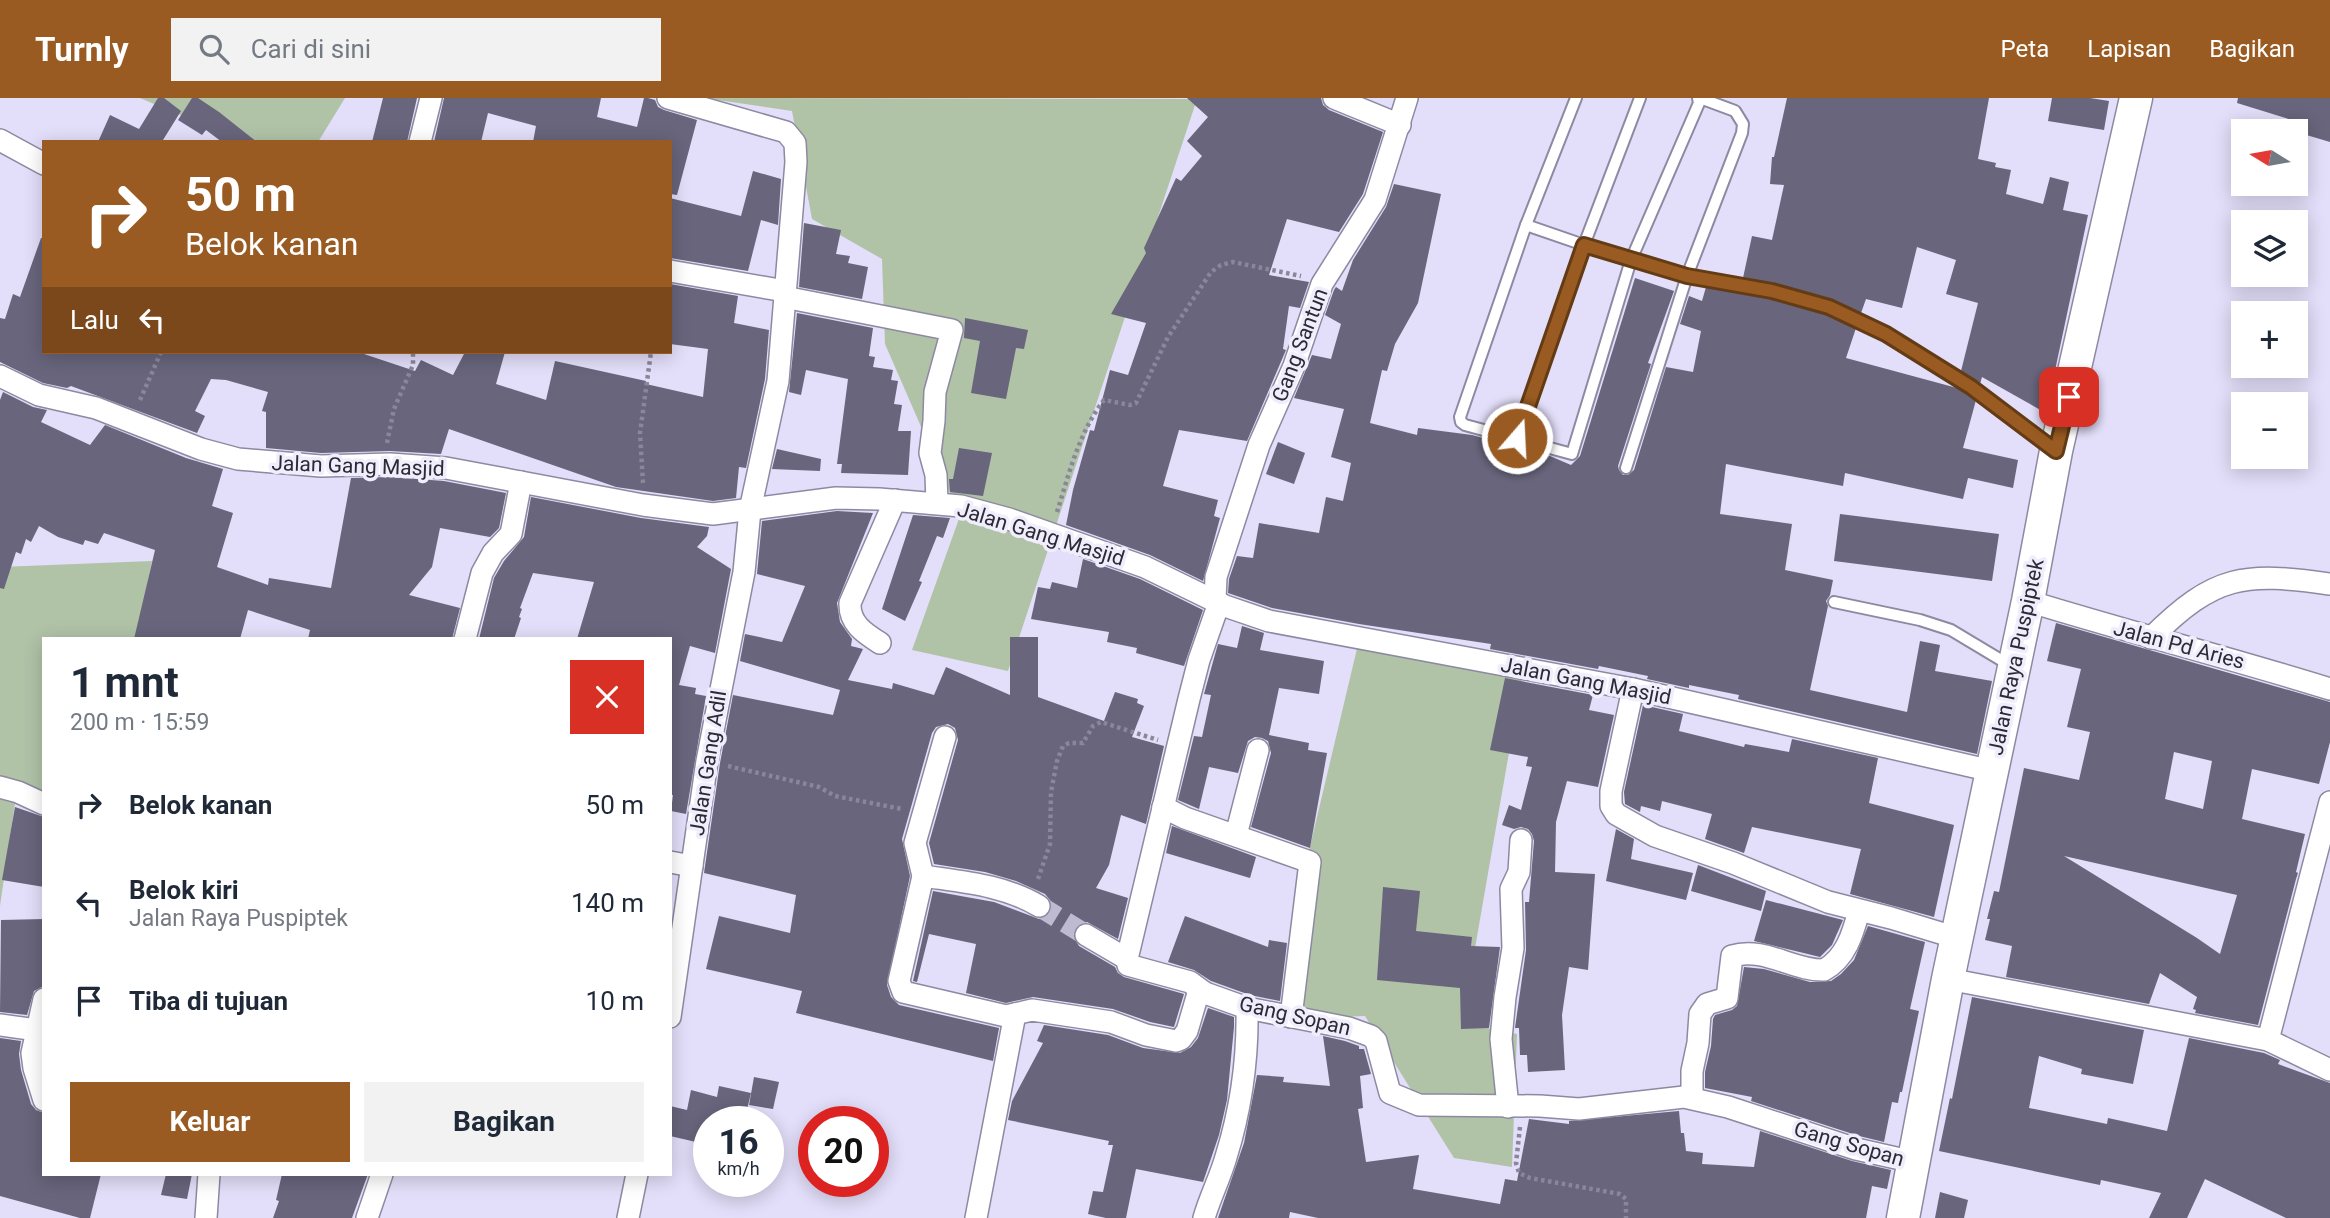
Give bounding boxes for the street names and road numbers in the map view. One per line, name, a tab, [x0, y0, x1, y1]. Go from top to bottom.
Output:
street label: Gang Santun	[1267, 285, 1333, 405]
street label: Jalan Gang Masjid	[271, 451, 445, 481]
street label: Jalan Gang Masjid	[955, 497, 1127, 571]
street label: Jalan Raya Puspiptek	[1983, 556, 2049, 757]
street label: Jalan Pd Aries	[2111, 616, 2247, 674]
street label: Jalan Gang Masjid	[1499, 653, 1673, 709]
street label: Jalan Gang Adil	[685, 689, 731, 837]
street label: Gang Sopan	[1237, 992, 1353, 1040]
street label: Gang Sopan	[1791, 1117, 1907, 1171]

